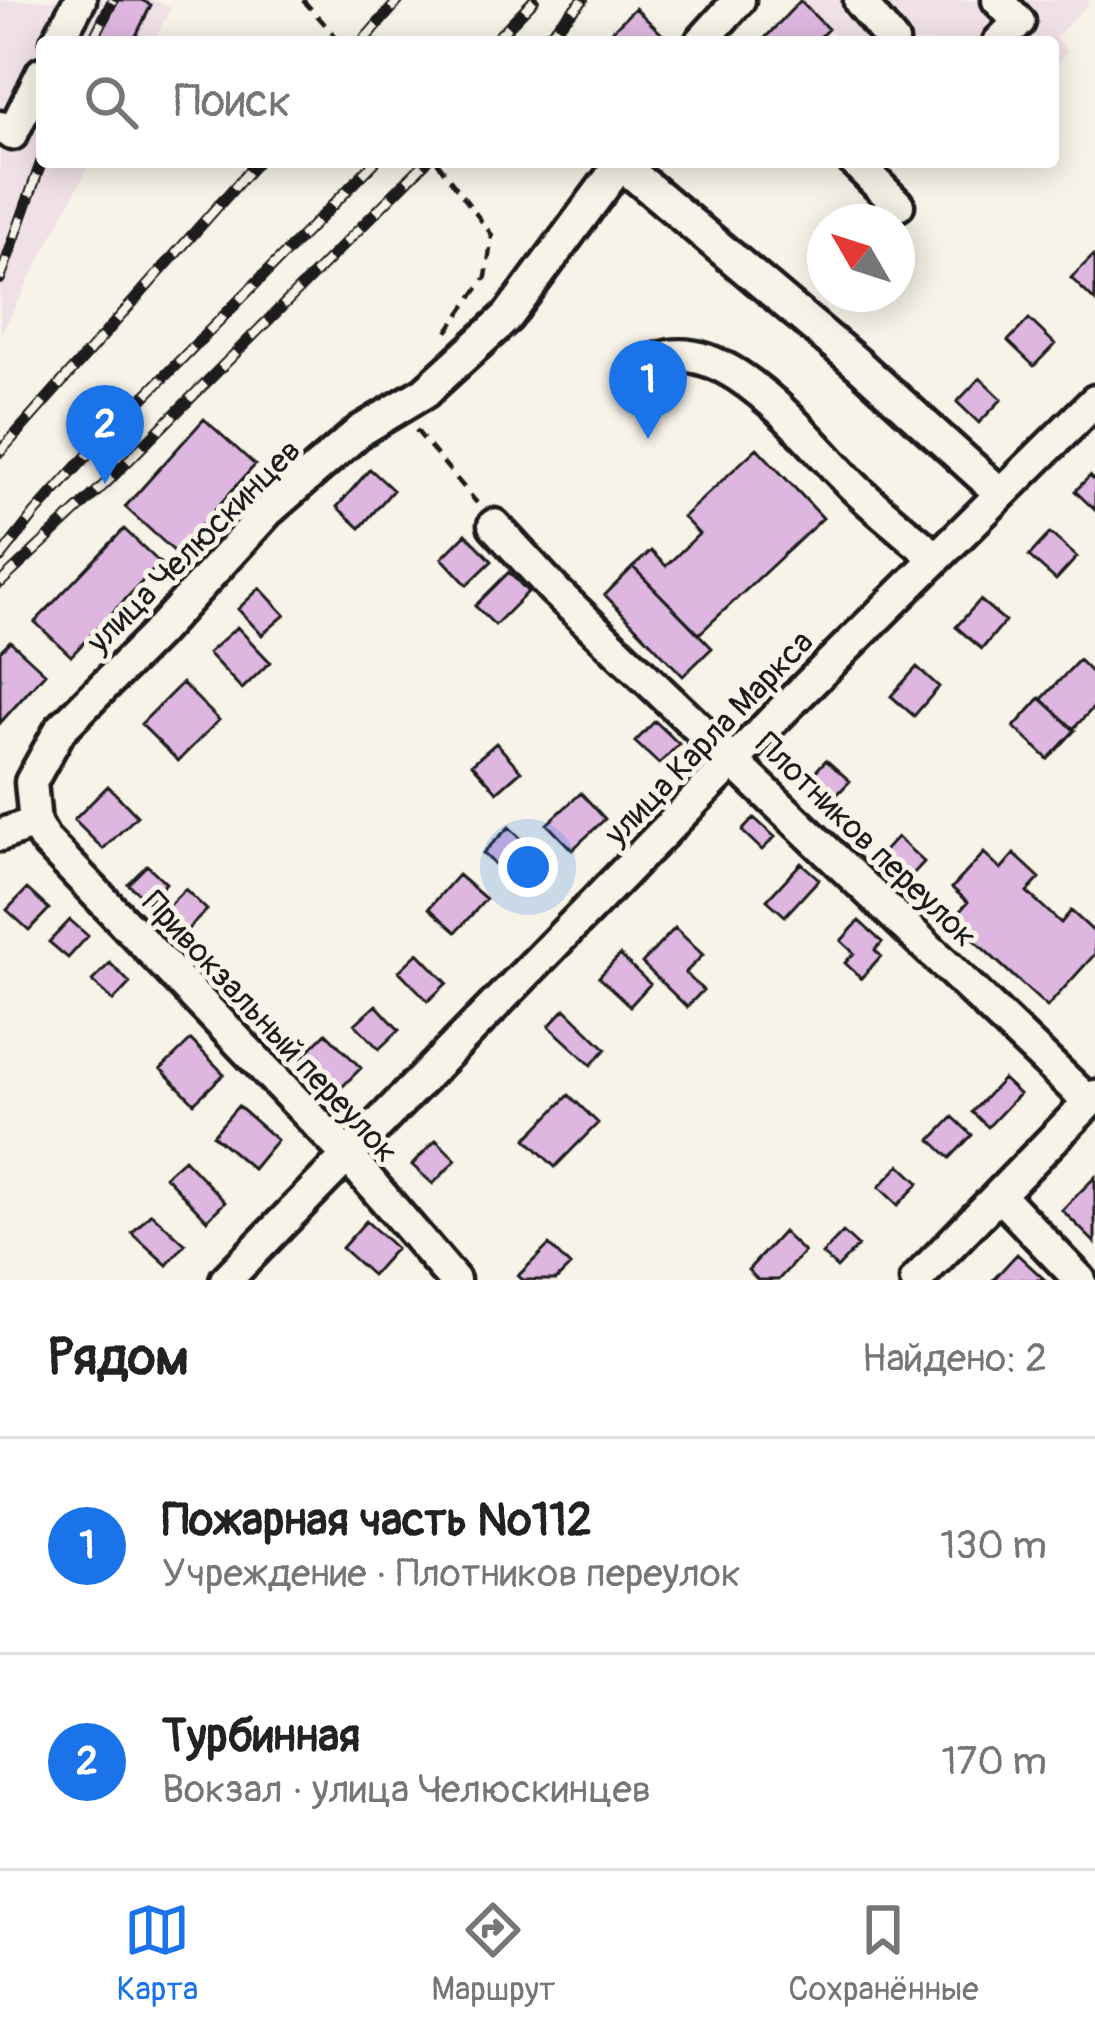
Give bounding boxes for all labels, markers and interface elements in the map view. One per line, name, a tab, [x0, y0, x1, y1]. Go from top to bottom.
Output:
search box	[36, 36, 1059, 168]
icon: search	[78, 69, 144, 135]
text: Поиск	[174, 74, 291, 130]
north arrow	[807, 204, 915, 312]
pin: 1	[609, 340, 687, 439]
pin: 2	[66, 385, 144, 484]
street label: улица Челюскинцев	[78, 430, 310, 663]
street label: улица Карла Маркса	[595, 622, 822, 855]
street label: Плотников переулок	[747, 724, 985, 956]
your location	[498, 837, 558, 897]
street label: Привокзальный переулок	[133, 883, 407, 1171]
text: Рядом	[48, 1326, 189, 1390]
text: Найдено: 2	[862, 1334, 1047, 1383]
text: Пожарная часть №112	[162, 1493, 592, 1549]
text: 1	[79, 1521, 95, 1570]
text: 130 m	[940, 1521, 1047, 1570]
text: Учреждение · Плотников переулок	[162, 1549, 741, 1598]
text: Турбинная	[162, 1709, 360, 1765]
text: 2	[76, 1737, 98, 1786]
text: 170 m	[941, 1737, 1047, 1786]
text: Вокзал · улица Челюскинцев	[162, 1765, 651, 1814]
tab: Карта	[116, 1897, 198, 2010]
tab: Маршрут	[431, 1897, 555, 2010]
tab: Сохранённые	[788, 1897, 979, 2010]

